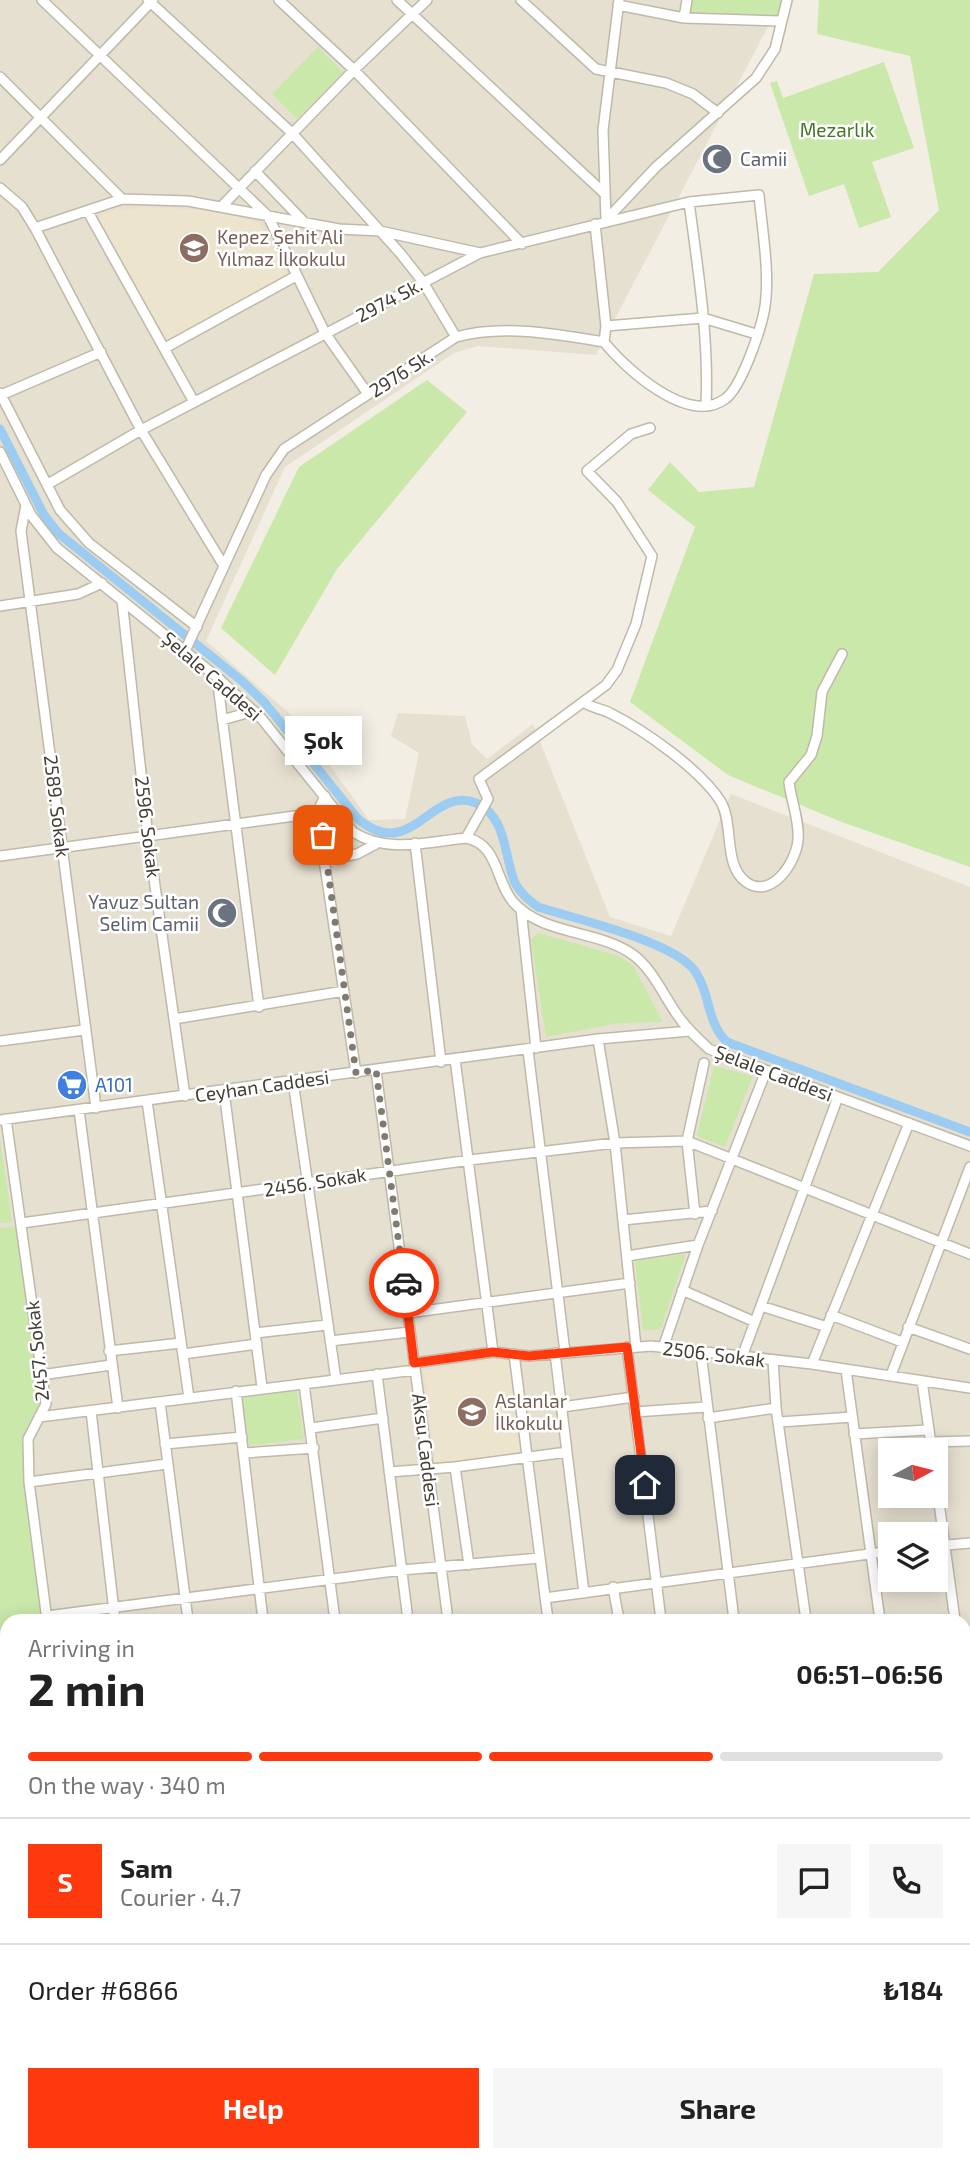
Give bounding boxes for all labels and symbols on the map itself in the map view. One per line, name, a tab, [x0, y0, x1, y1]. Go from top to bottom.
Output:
park label: Mezarlık	[800, 118, 875, 141]
mosque icon: Camii	[700, 142, 734, 176]
place label: Camii	[740, 147, 787, 170]
place label: Kepez Şehit Ali Yılmaz İlkokulu	[217, 225, 346, 270]
school or university icon: Kepez Şehit Ali Yılmaz İlkokulu	[177, 231, 211, 265]
street label: 2974 Sk.	[352, 273, 426, 327]
street label: 2976 Sk.	[365, 344, 437, 402]
street label: Şelale Caddesi	[157, 626, 267, 726]
callout: Şok	[284, 716, 362, 765]
street label: 2589. Sokak	[40, 753, 75, 859]
street label: 2596. Sokak	[131, 775, 166, 879]
pin	[293, 805, 353, 865]
place label: Yavuz Sultan Selim Camii	[88, 890, 199, 935]
mosque icon: Yavuz Sultan Selim Camii	[205, 896, 239, 930]
street label: Şelale Caddesi	[712, 1039, 836, 1107]
street label: Ceyhan Caddesi	[193, 1065, 331, 1106]
supermarket icon: A101	[55, 1068, 89, 1102]
place label: A101	[95, 1073, 133, 1096]
street label: 2456. Sokak	[262, 1162, 368, 1201]
courier	[369, 1248, 439, 1318]
street label: 2457. Sokak	[20, 1299, 53, 1403]
street label: 2506. Sokak	[662, 1336, 767, 1371]
place label: Aslanlar İlkokulu	[495, 1389, 568, 1434]
street label: Aksu Caddesi	[408, 1392, 445, 1508]
school or university icon: Aslanlar İlkokulu	[455, 1395, 489, 1429]
north arrow	[878, 1438, 948, 1508]
pin	[615, 1455, 675, 1515]

